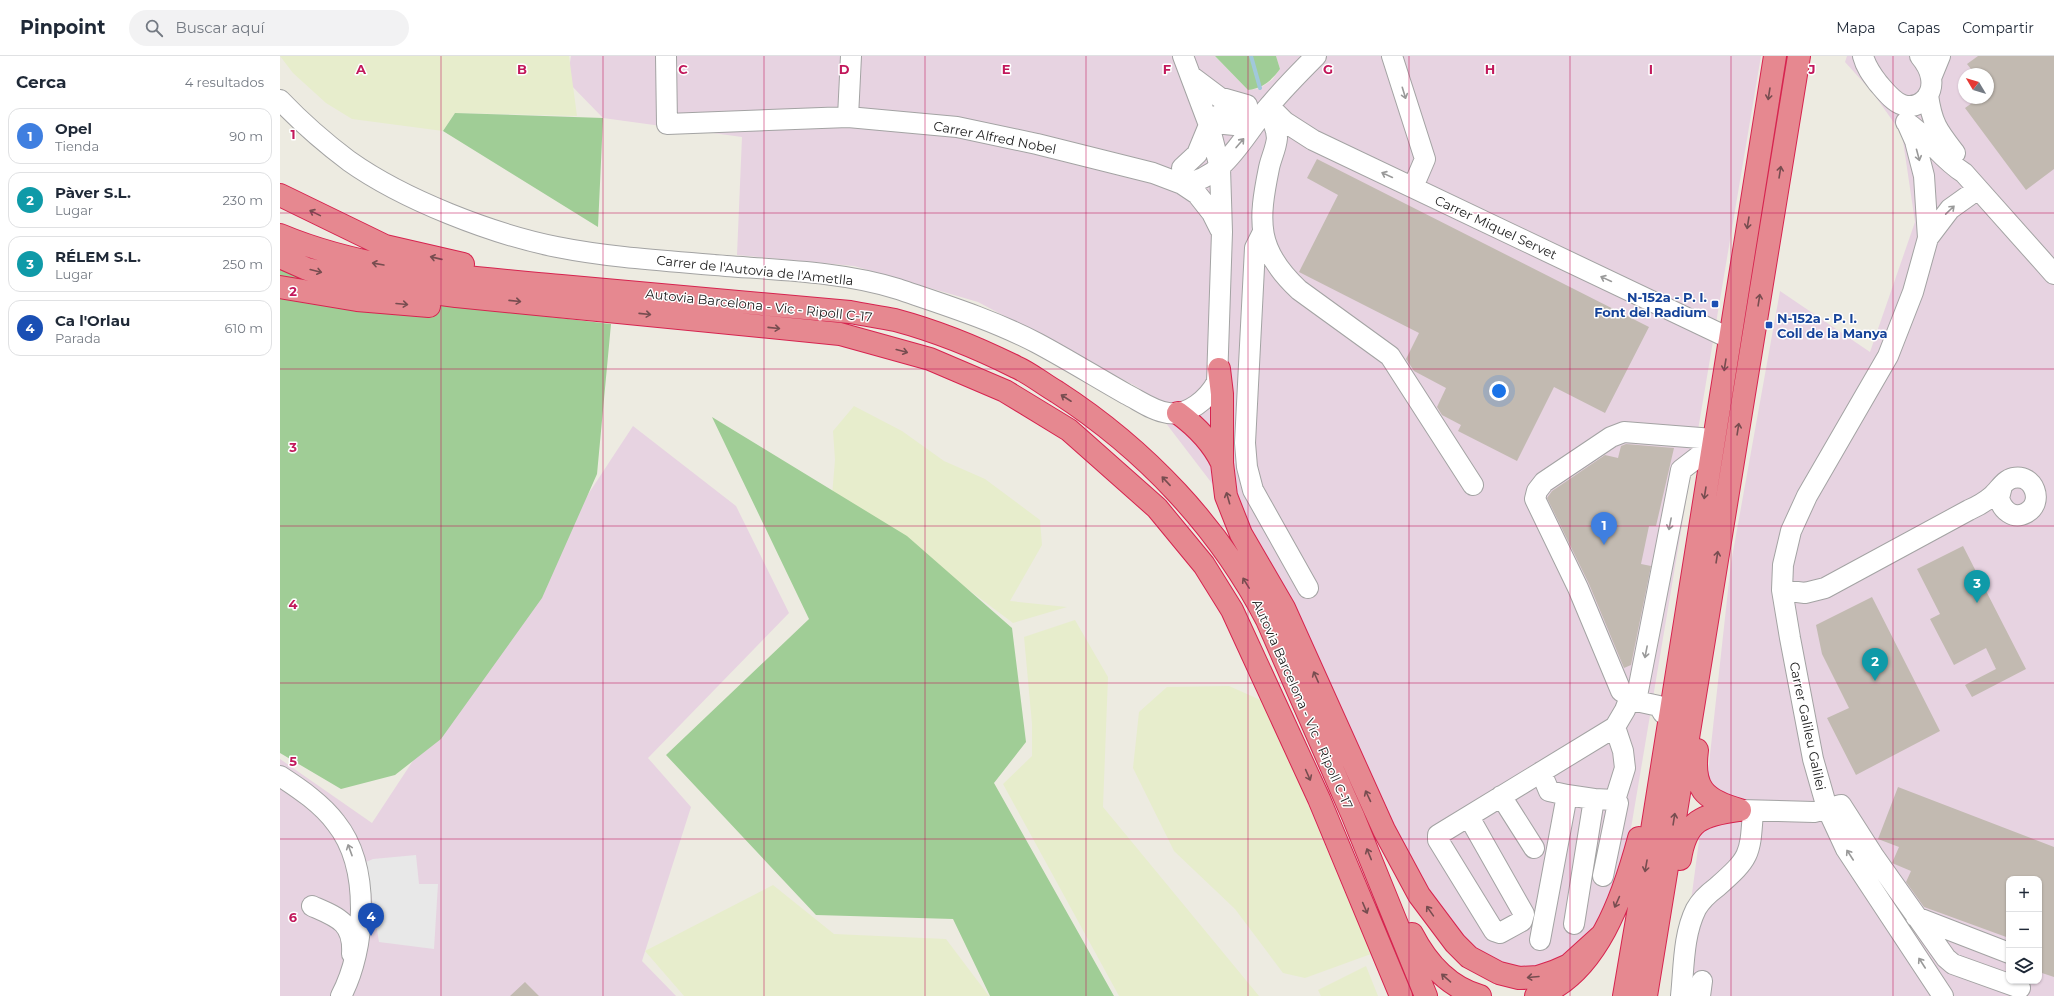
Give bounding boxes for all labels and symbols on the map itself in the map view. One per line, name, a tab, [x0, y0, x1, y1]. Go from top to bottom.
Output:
text: A	[355, 61, 367, 77]
text: B	[517, 61, 527, 77]
text: C	[678, 61, 688, 77]
text: D	[839, 61, 850, 77]
text: E	[1002, 61, 1011, 77]
text: F	[1163, 61, 1171, 77]
text: G	[1323, 61, 1333, 77]
text: H	[1485, 61, 1495, 77]
text: I	[1649, 61, 1653, 77]
text: J	[1807, 61, 1816, 77]
north arrow	[1958, 68, 1994, 104]
one-way arrow	[1401, 87, 1408, 100]
one-way arrow	[1765, 88, 1773, 101]
street label: Carrer Alfred Nobel	[932, 117, 1058, 157]
text: 1	[290, 126, 296, 142]
one-way arrow	[1235, 139, 1244, 149]
one-way arrow	[1915, 149, 1923, 162]
one-way arrow	[1776, 166, 1784, 179]
one-way arrow	[1382, 171, 1394, 178]
street label: Carrer Miquel Servet	[1432, 192, 1560, 262]
one-way arrow	[1945, 205, 1955, 215]
one-way arrow	[309, 209, 321, 216]
one-way arrow	[1744, 216, 1752, 229]
street label: Carrer de l'Autovia de l'Ametlla	[656, 252, 854, 288]
one-way arrow	[430, 253, 443, 261]
one-way arrow	[372, 260, 385, 268]
one-way arrow	[310, 268, 323, 275]
one-way arrow	[1600, 275, 1612, 282]
text: 2	[289, 283, 297, 299]
street label: Autovia Barcelona - Vic - Ripoll C-17	[645, 285, 874, 325]
place label: N-152a - P. I. Font del Radium	[1594, 289, 1707, 320]
one-way arrow	[1755, 294, 1763, 307]
one-way arrow	[508, 298, 521, 305]
marker: N-152a - P. I. Font del Radium	[1710, 299, 1720, 309]
one-way arrow	[395, 300, 408, 307]
place label: N-152a - P. I. Coll de la Manya	[1777, 310, 1888, 341]
one-way arrow	[638, 311, 651, 318]
marker: N-152a - P. I. Coll de la Manya	[1764, 320, 1774, 330]
one-way arrow	[767, 324, 780, 331]
one-way arrow	[895, 348, 908, 355]
one-way arrow	[1721, 358, 1729, 371]
your location	[1489, 381, 1509, 401]
one-way arrow	[1060, 394, 1072, 402]
one-way arrow	[1734, 423, 1742, 436]
text: 3	[288, 439, 297, 455]
one-way arrow	[1161, 476, 1171, 486]
one-way arrow	[1701, 486, 1709, 499]
one-way arrow	[1223, 491, 1231, 504]
pin: 1	[1591, 512, 1617, 545]
one-way arrow	[1666, 517, 1674, 530]
one-way arrow	[1713, 551, 1721, 564]
pin: 3	[1964, 570, 1990, 603]
one-way arrow	[1242, 577, 1250, 589]
text: 4	[289, 596, 298, 612]
street label: Autovia Barcelona - Vic - Ripoll C-17	[1249, 597, 1357, 812]
one-way arrow	[1642, 645, 1650, 658]
pin: 2	[1862, 648, 1888, 681]
street label: Carrer Galileu Galilei	[1787, 660, 1829, 792]
one-way arrow	[1312, 672, 1320, 684]
text: 5	[289, 753, 297, 769]
one-way arrow	[1305, 769, 1312, 781]
one-way arrow	[1364, 791, 1371, 803]
one-way arrow	[1670, 813, 1678, 826]
one-way arrow	[346, 843, 353, 856]
one-way arrow	[1364, 849, 1372, 861]
one-way arrow	[1846, 850, 1854, 861]
one-way arrow	[1642, 859, 1650, 872]
one-way arrow	[1613, 896, 1620, 908]
one-way arrow	[1361, 902, 1369, 914]
pin: 4	[358, 903, 384, 936]
one-way arrow	[1426, 905, 1434, 916]
text: 6	[289, 909, 298, 925]
one-way arrow	[1918, 958, 1926, 969]
one-way arrow	[1441, 973, 1451, 983]
one-way arrow	[1527, 973, 1540, 980]

